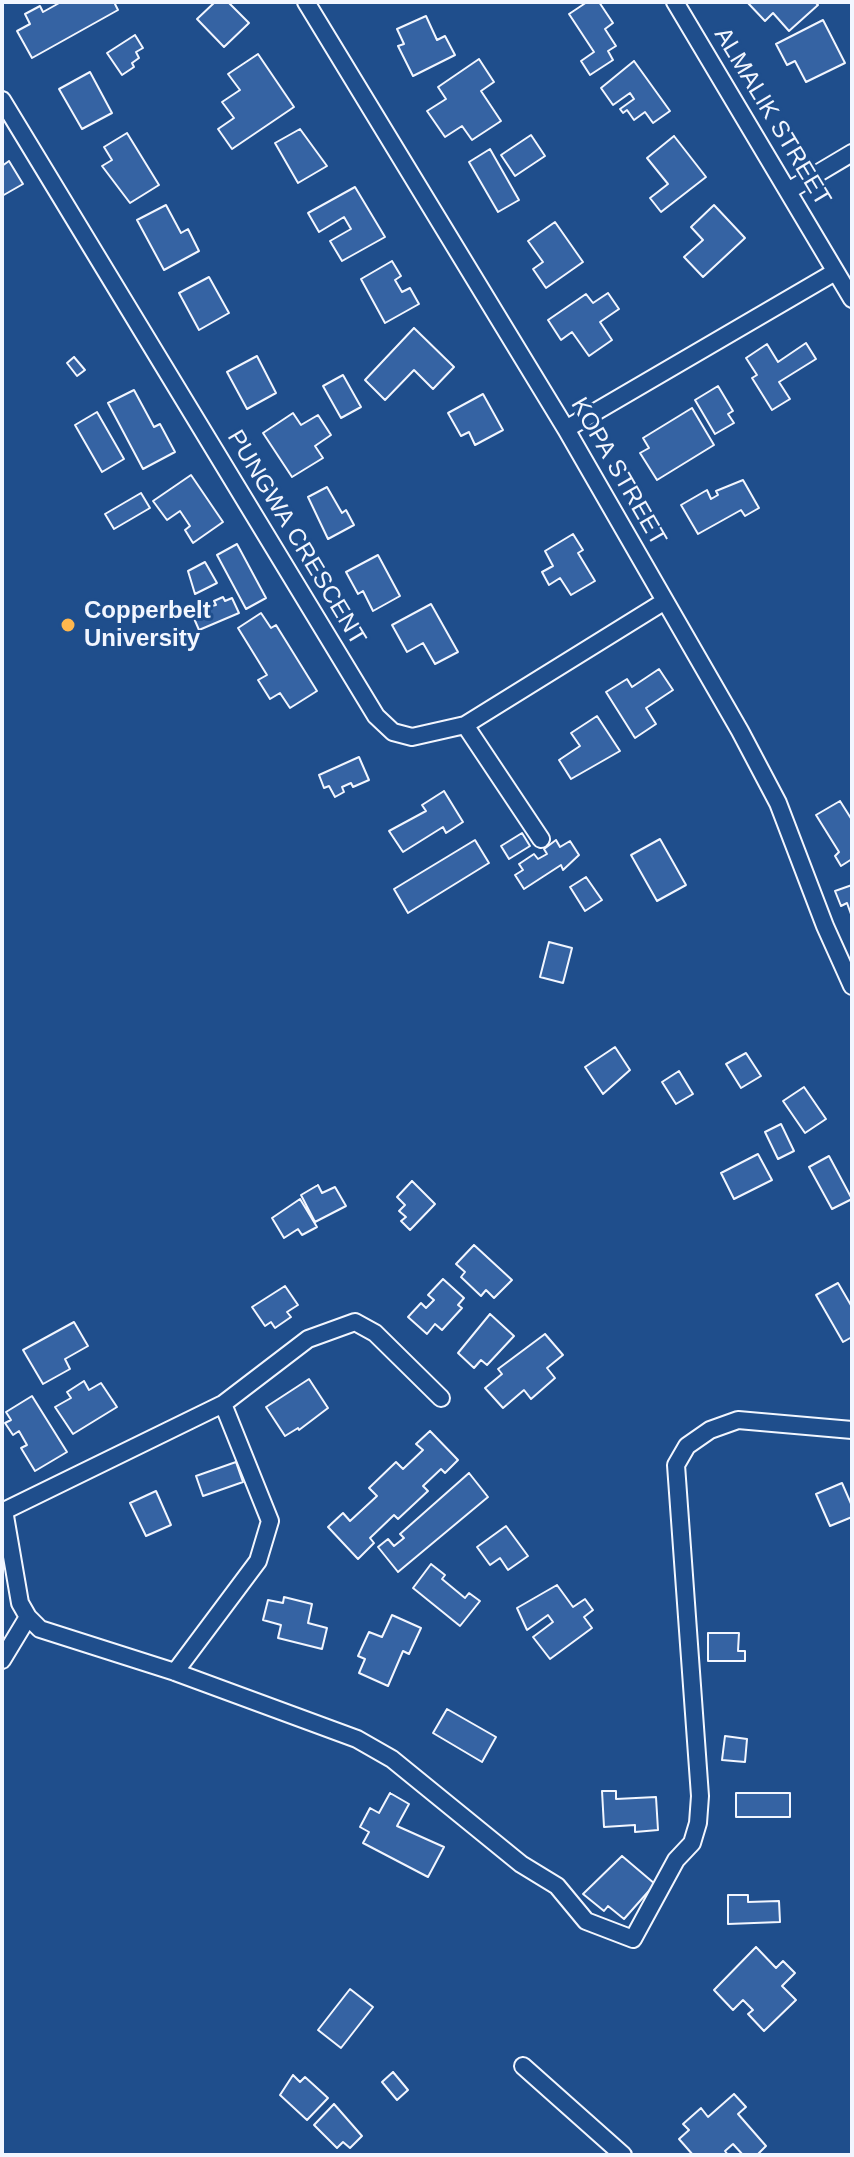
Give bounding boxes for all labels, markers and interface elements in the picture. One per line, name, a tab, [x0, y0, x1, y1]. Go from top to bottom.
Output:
street label: ALMALIK STREET	[707, 23, 837, 211]
street label: KOPA STREET	[564, 393, 672, 551]
street label: PUNGWA CRESCENT	[220, 425, 372, 651]
place label: Copperbelt University	[84, 597, 211, 653]
marker: Copperbelt University	[59, 616, 77, 634]

